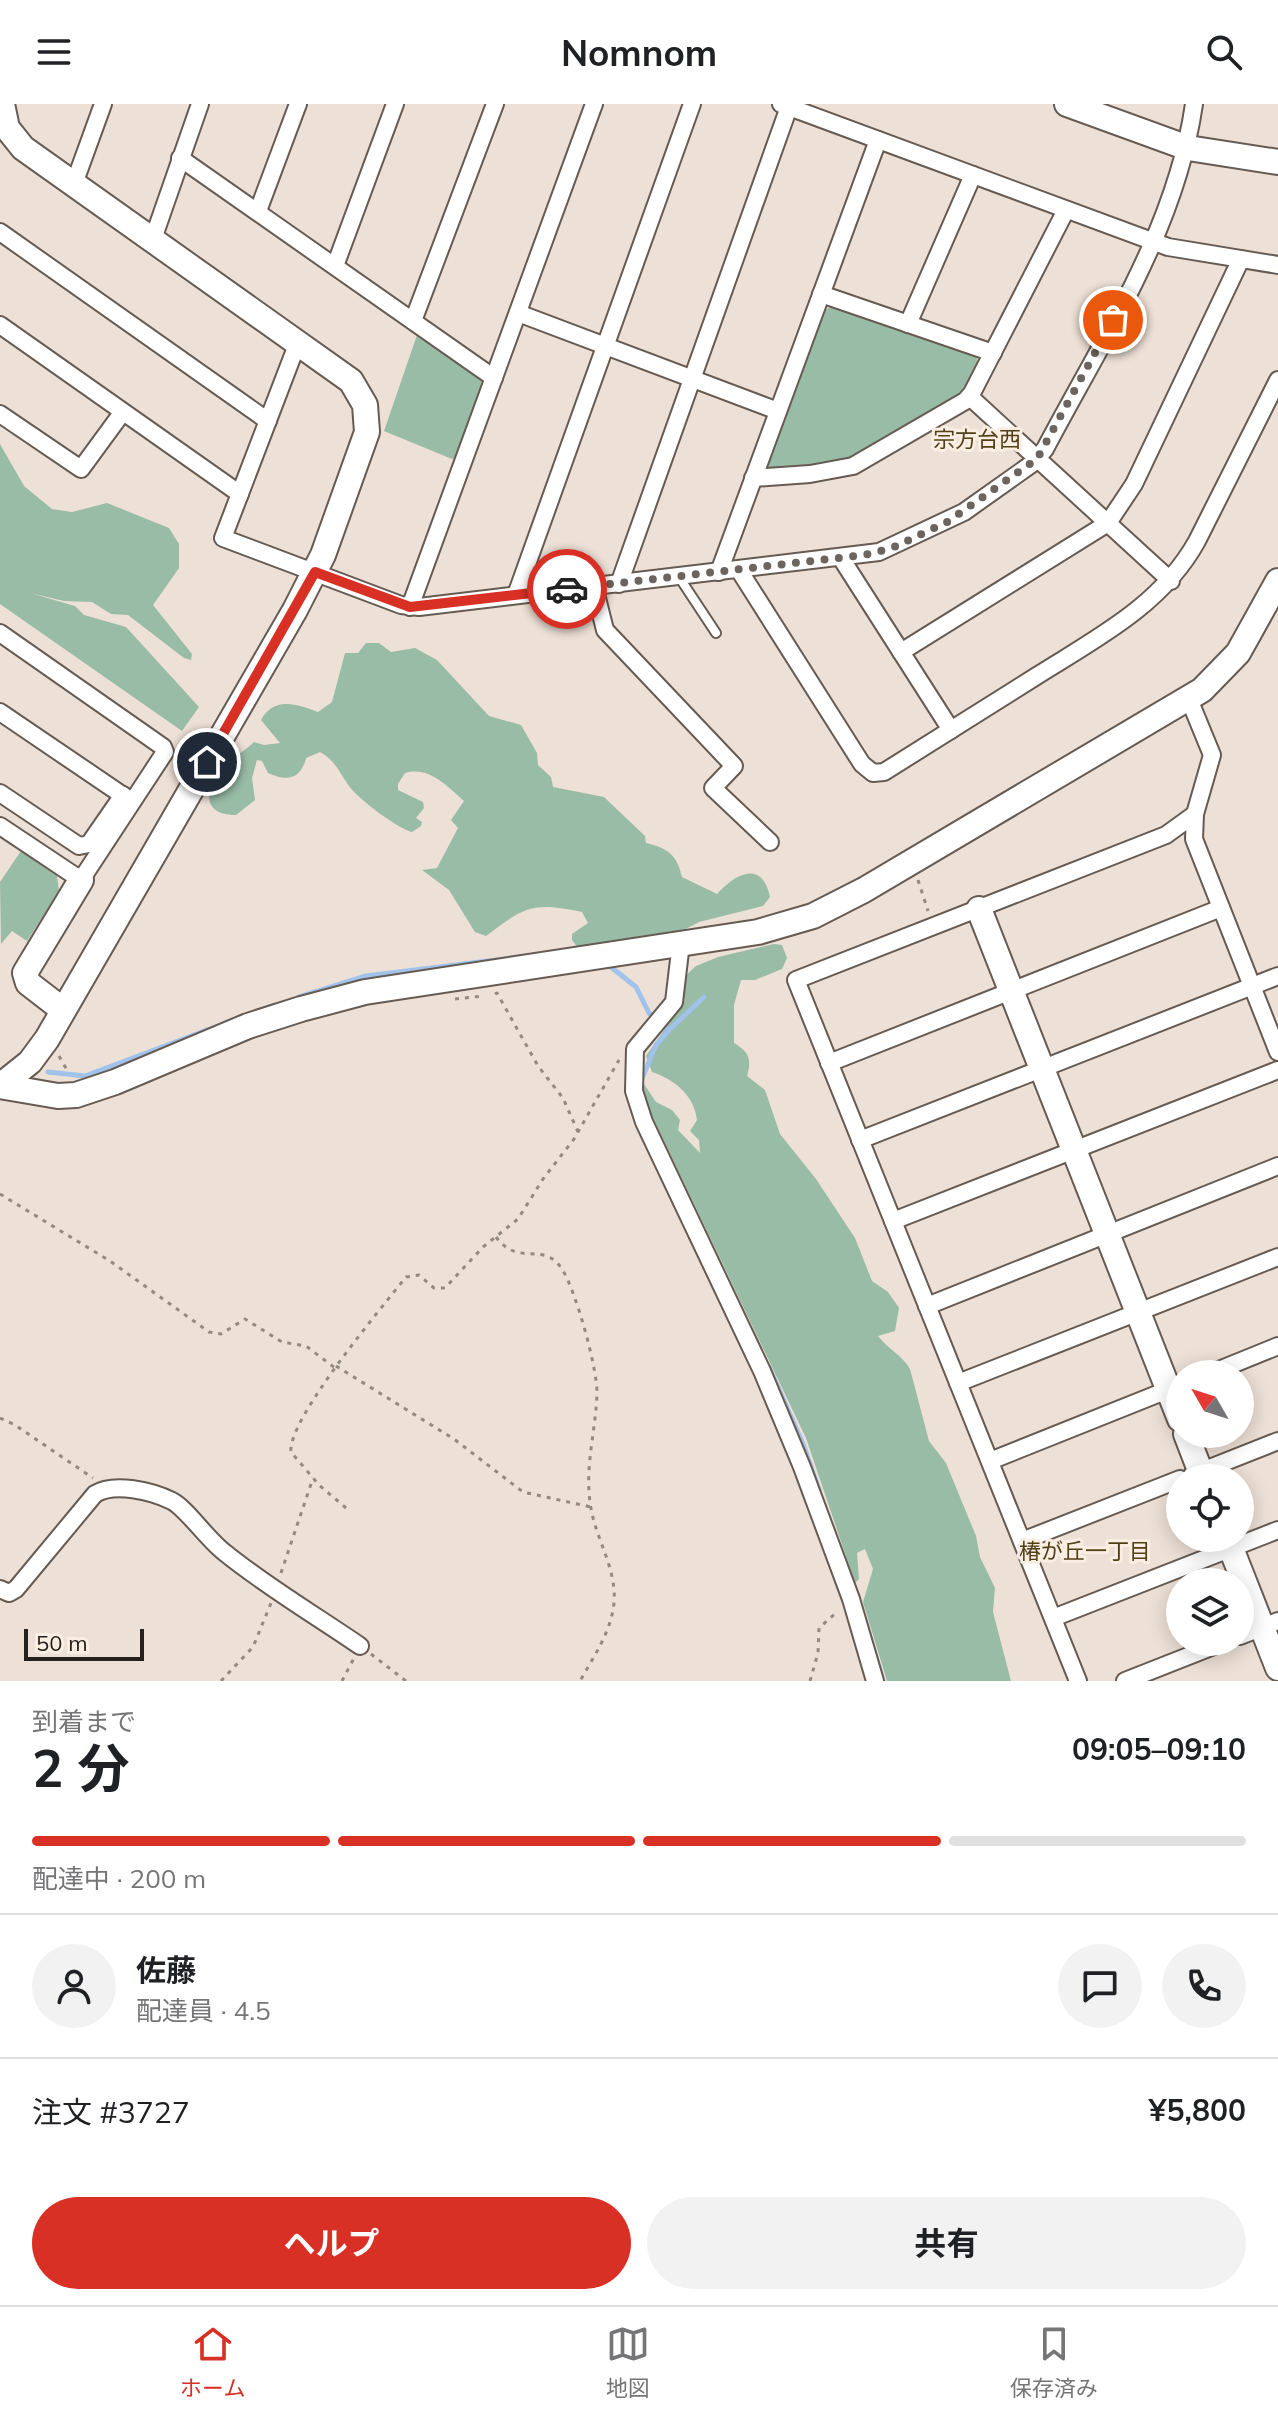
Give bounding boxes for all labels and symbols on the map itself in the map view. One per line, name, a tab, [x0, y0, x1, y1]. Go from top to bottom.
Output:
pin	[1079, 286, 1147, 354]
district label: 宗方台西	[933, 425, 1021, 453]
courier	[527, 549, 607, 629]
pin	[173, 728, 241, 796]
north arrow	[1166, 1360, 1254, 1448]
district label: 椿が丘一丁目	[1019, 1537, 1151, 1565]
scale bar	[24, 1625, 144, 1661]

